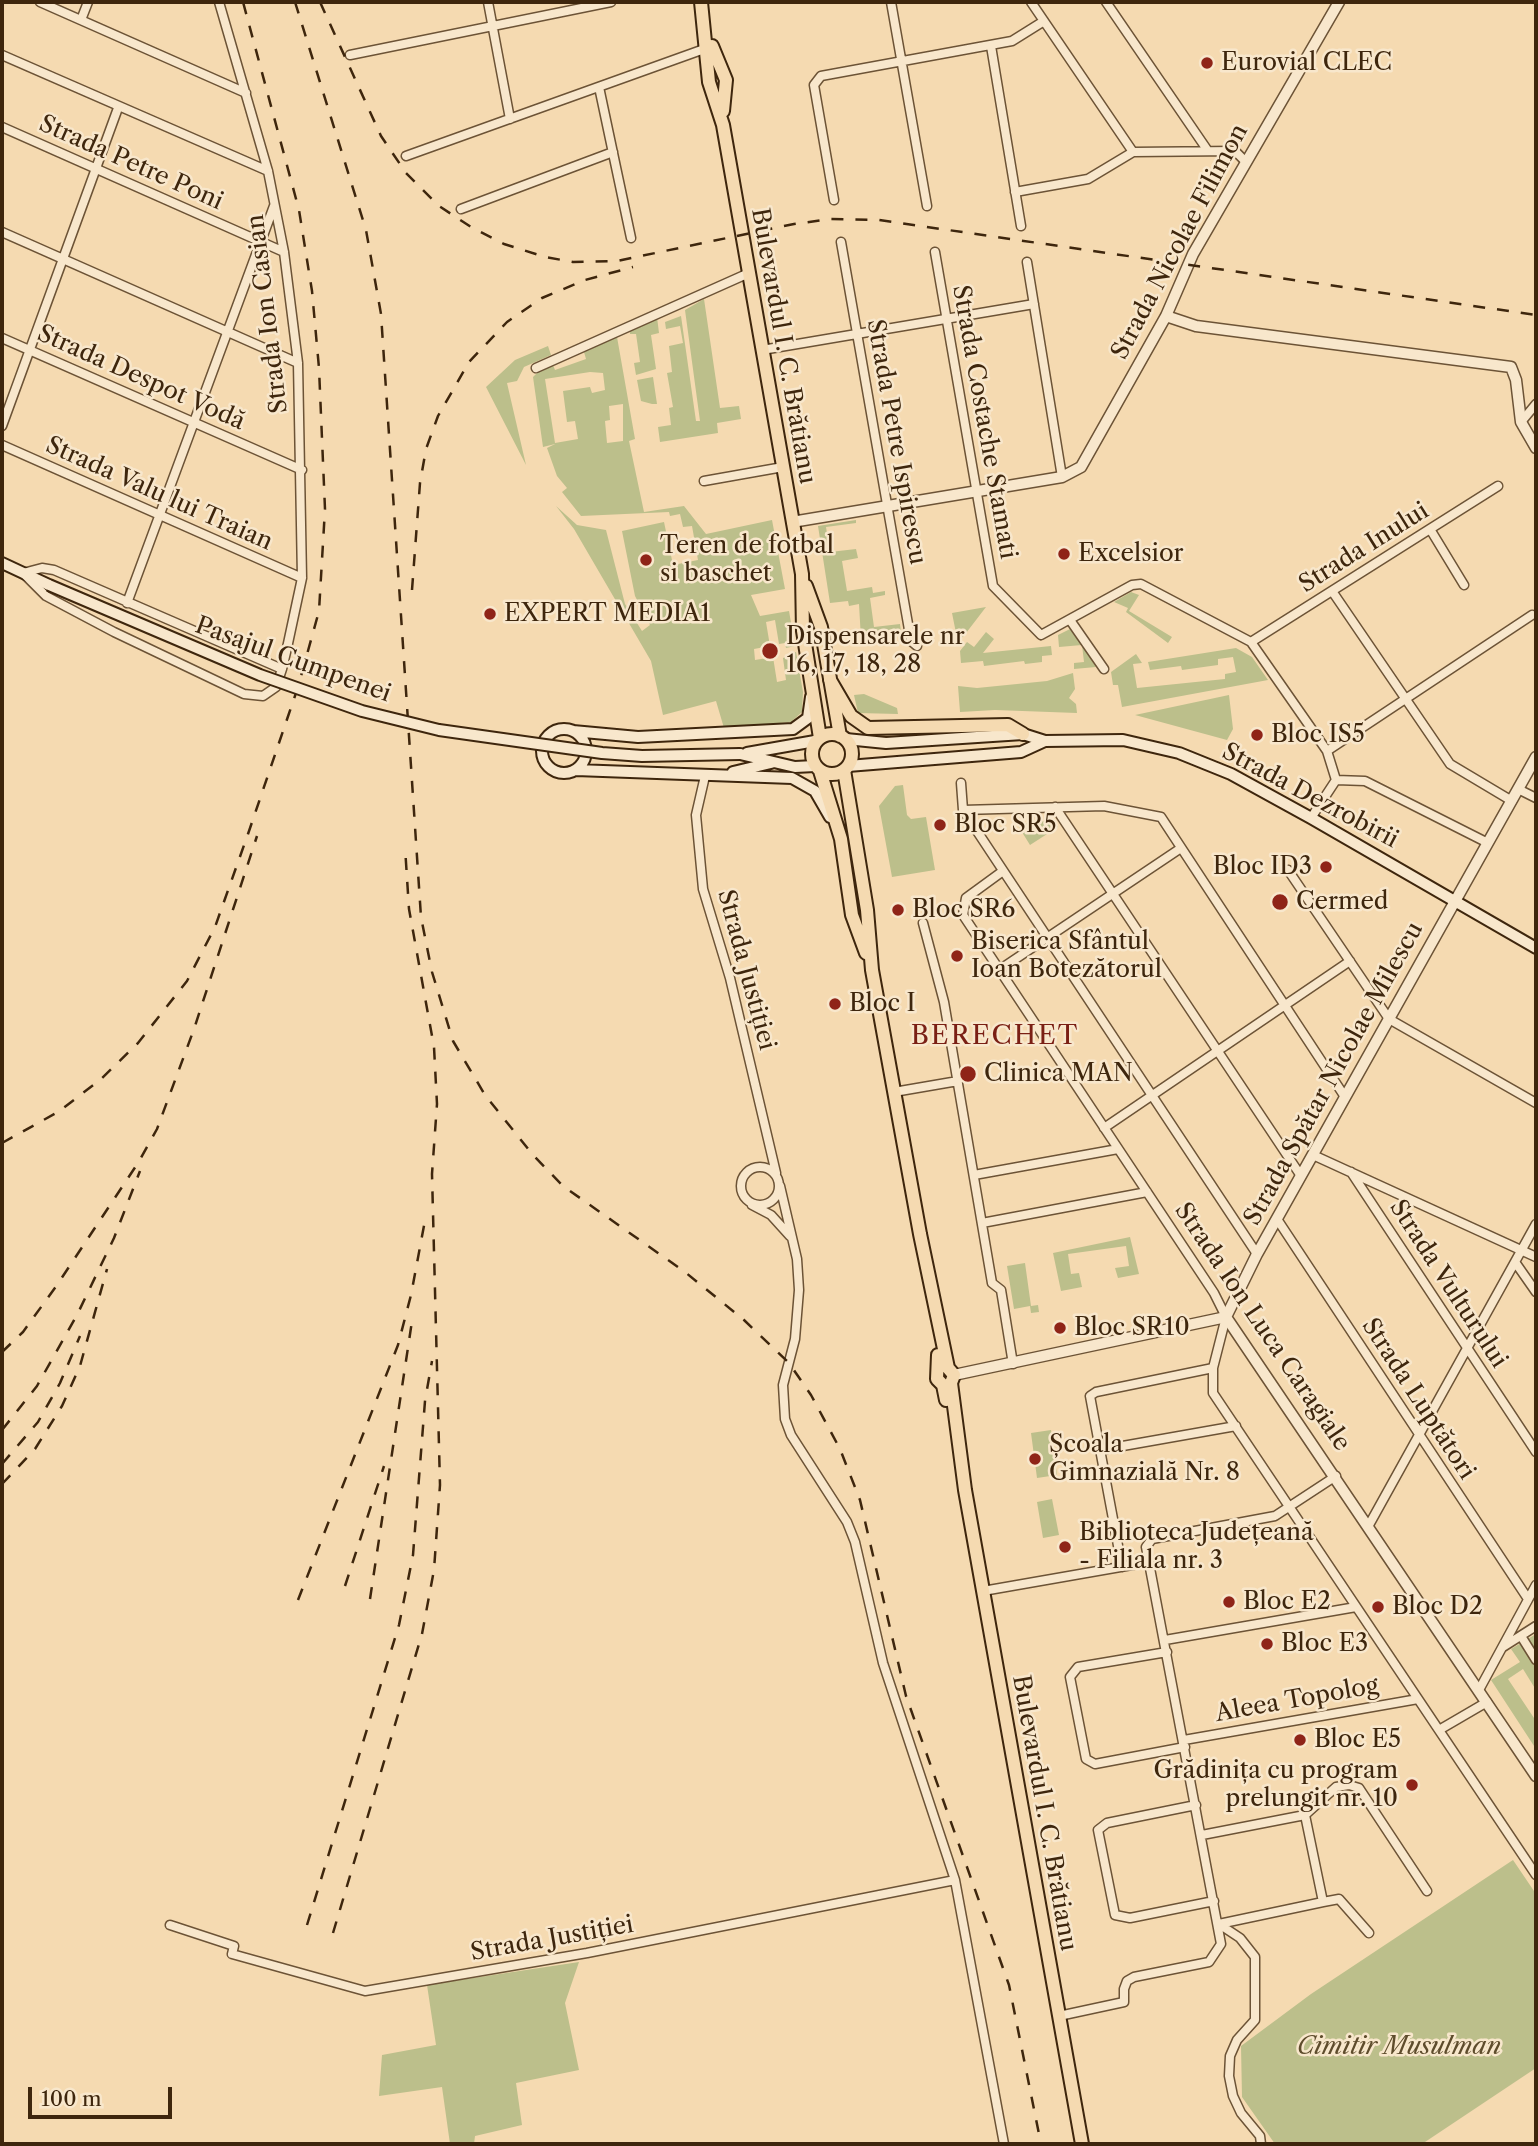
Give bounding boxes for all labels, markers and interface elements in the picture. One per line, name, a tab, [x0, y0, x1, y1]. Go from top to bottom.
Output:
place label: Eurovial CLEC	[1221, 49, 1392, 77]
marker: Eurovial CLEC	[1199, 55, 1215, 71]
street label: Strada Petre Poni	[35, 110, 227, 216]
street label: Strada Nicolae Filimon	[1106, 119, 1254, 365]
street label: Bulevardul I. C. Brătianu	[745, 206, 821, 486]
street label: Strada Ion Casian	[241, 213, 295, 415]
street label: Strada Costache Stamati	[946, 283, 1022, 561]
street label: Strada Petre Ispirescu	[860, 317, 932, 567]
street label: Strada Despot Vodă	[33, 319, 249, 437]
street label: Strada Valu lui Traian	[41, 431, 277, 557]
street label: Strada Inului	[1294, 497, 1434, 599]
place label: Teren de fotbal si baschet	[660, 532, 834, 588]
place label: Excelsior	[1078, 540, 1184, 568]
marker: Excelsior	[1056, 546, 1072, 562]
marker: Teren de fotbal si baschet	[638, 552, 654, 568]
place label: EXPERT MEDIA1	[504, 600, 710, 628]
marker: EXPERT MEDIA1	[482, 606, 498, 622]
street label: Pasajul Cumpenei	[191, 611, 395, 709]
place label: Dispensarele nr 16, 17, 18, 28	[786, 623, 965, 679]
marker: Dispensarele nr 16, 17, 18, 28	[760, 641, 780, 661]
place label: Bloc IS5	[1271, 721, 1365, 749]
marker: Bloc IS5	[1249, 727, 1265, 743]
street label: Strada Dezrobirii	[1217, 737, 1403, 855]
place label: Bloc SR5	[954, 811, 1056, 839]
marker: Bloc SR5	[932, 817, 948, 833]
place label: Bloc ID3	[1213, 853, 1312, 881]
marker: Bloc ID3	[1318, 859, 1334, 875]
street label: Strada Justiției	[711, 887, 781, 1053]
place label: Cermed	[1296, 888, 1388, 916]
marker: Cermed	[1270, 892, 1290, 912]
place label: Bloc SR6	[912, 896, 1015, 924]
marker: Bloc SR6	[890, 902, 906, 918]
street label: Strada Spătar Nicolae Milescu	[1238, 917, 1430, 1231]
place label: Biserica Sfântul Ioan Botezătorul	[971, 928, 1162, 984]
marker: Biserica Sfântul Ioan Botezătorul	[949, 948, 965, 964]
place label: Bloc I	[849, 990, 915, 1018]
marker: Bloc I	[827, 996, 843, 1012]
district label: BERECHET	[912, 1020, 1078, 1052]
place label: Clinica MAN	[984, 1060, 1133, 1088]
marker: Clinica MAN	[958, 1064, 978, 1084]
street label: Strada Vulturului	[1383, 1195, 1513, 1373]
street label: Strada Ion Luca Caragiale	[1168, 1198, 1356, 1456]
street label: Strada Luptători	[1355, 1313, 1481, 1485]
place label: Bloc SR10	[1074, 1314, 1190, 1342]
marker: Bloc SR10	[1052, 1320, 1068, 1336]
place label: Școala Gimnazială Nr. 8	[1049, 1431, 1240, 1487]
marker: Școala Gimnazială Nr. 8	[1027, 1451, 1043, 1467]
place label: Biblioteca Județeană - Filiala nr. 3	[1079, 1519, 1314, 1575]
marker: Biblioteca Județeană - Filiala nr. 3	[1057, 1539, 1073, 1555]
place label: Bloc E2	[1243, 1588, 1331, 1616]
place label: Bloc D2	[1392, 1593, 1483, 1621]
marker: Bloc E2	[1221, 1594, 1237, 1610]
marker: Bloc D2	[1370, 1599, 1386, 1615]
place label: Bloc E3	[1281, 1630, 1368, 1658]
marker: Bloc E3	[1259, 1636, 1275, 1652]
street label: Aleea Topolog	[1213, 1671, 1381, 1729]
street label: Bulevardul I. C. Brătianu	[1006, 1673, 1082, 1953]
place label: Bloc E5	[1314, 1726, 1401, 1754]
marker: Bloc E5	[1292, 1732, 1308, 1748]
place label: Grădinița cu program prelungit nr. 10	[1153, 1757, 1398, 1813]
marker: Grădinița cu program prelungit nr. 10	[1404, 1777, 1420, 1793]
street label: Strada Justiției	[468, 1911, 636, 1967]
park label: Cimitir Musulman	[1297, 2033, 1501, 2061]
scale bar	[32, 2072, 175, 2116]
text: 100 m	[41, 2086, 102, 2111]

